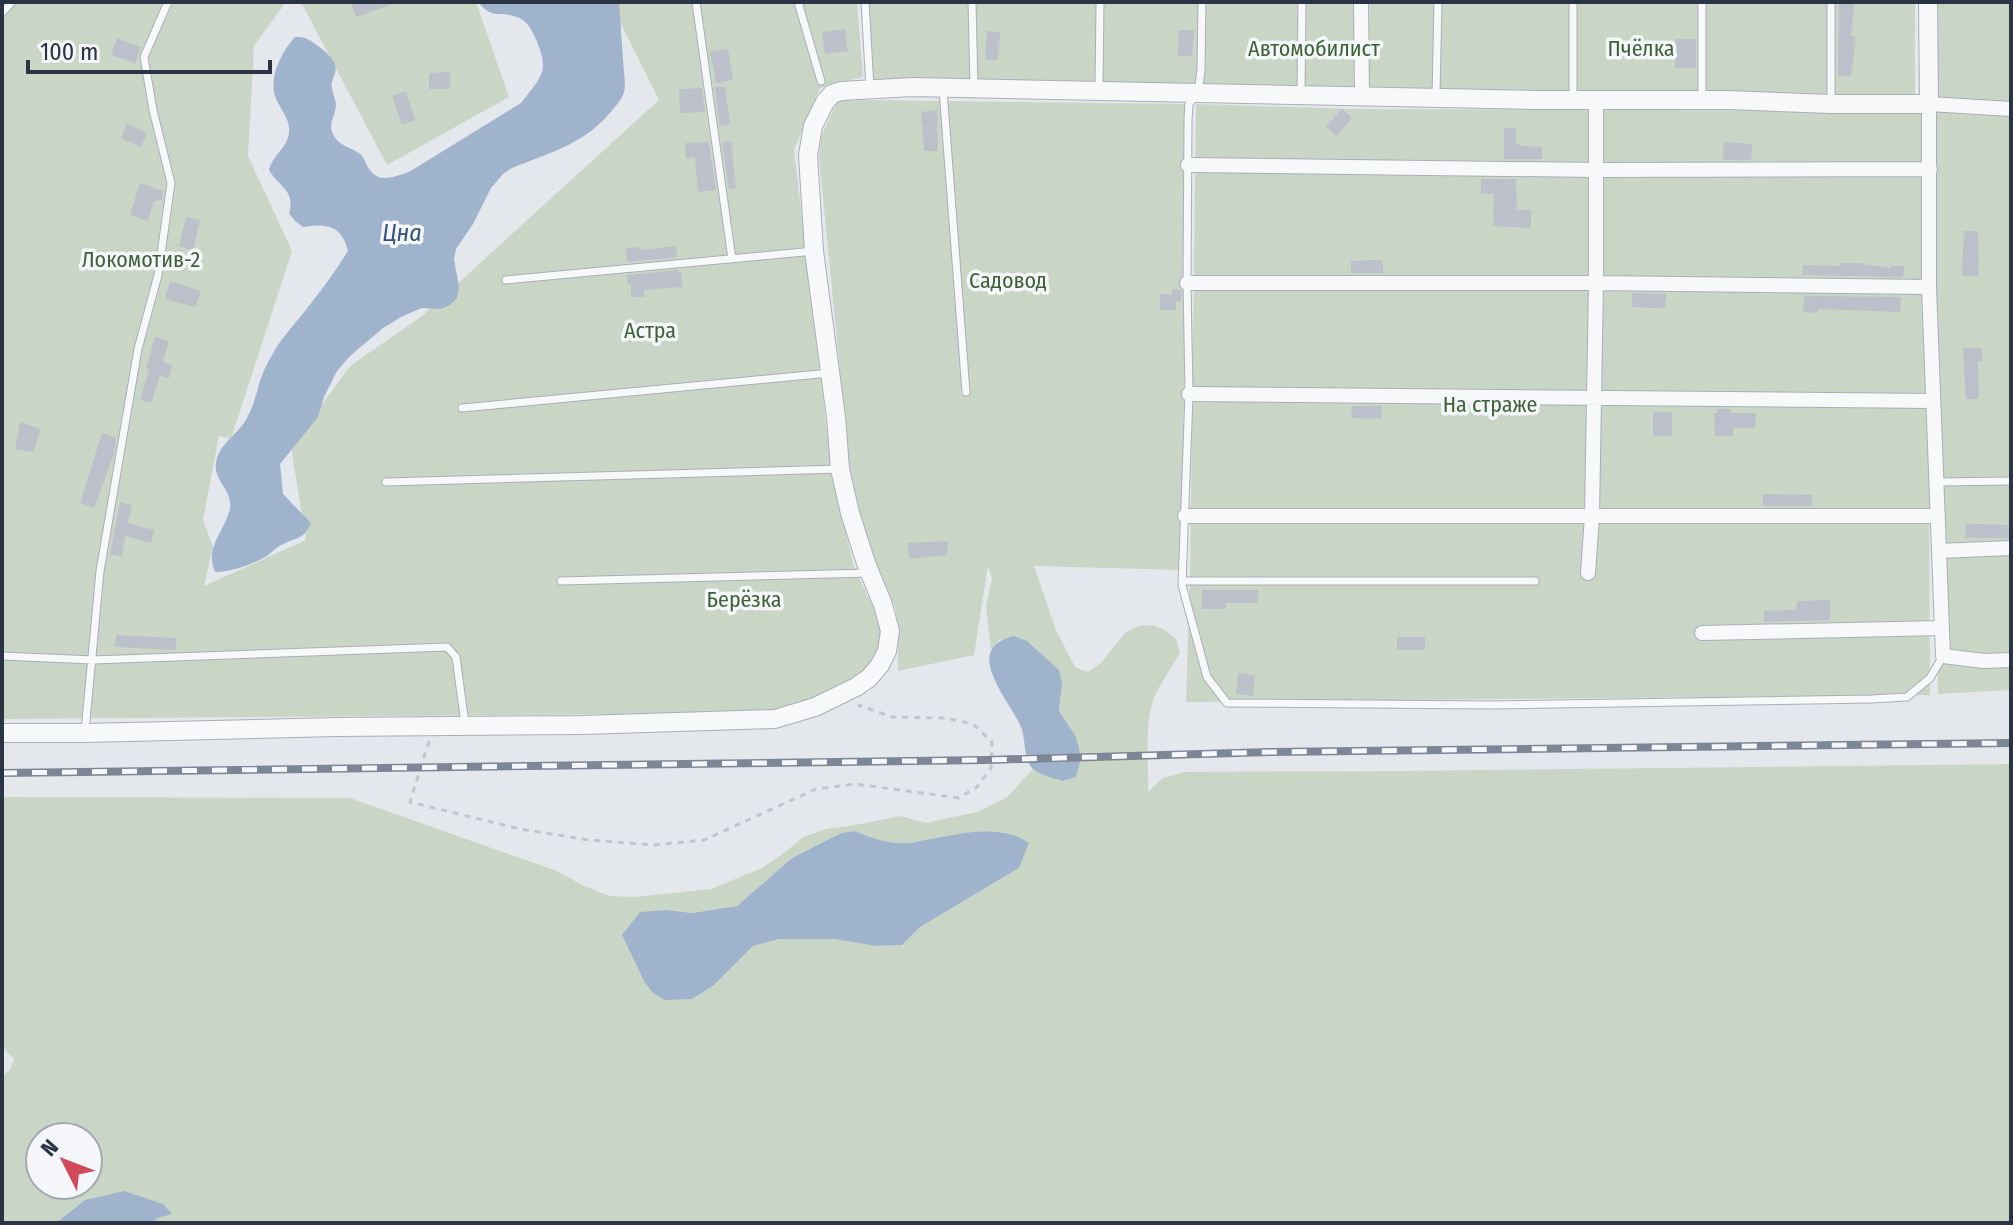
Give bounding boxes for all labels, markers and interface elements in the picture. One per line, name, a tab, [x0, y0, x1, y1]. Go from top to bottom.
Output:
scale bar	[28, 24, 270, 74]
park label: Автомобилист	[1248, 35, 1380, 62]
park label: Пчёлка	[1608, 35, 1674, 62]
text: 100 m	[40, 38, 98, 66]
water label: Цна	[382, 219, 422, 247]
park label: Локомотив-2	[82, 246, 200, 273]
park label: Садовод	[969, 267, 1047, 294]
park label: Астра	[624, 317, 676, 344]
park label: На страже	[1443, 391, 1537, 418]
park label: Берёзка	[707, 586, 781, 613]
north arrow	[24, 1121, 104, 1201]
text: N	[35, 1134, 64, 1162]

